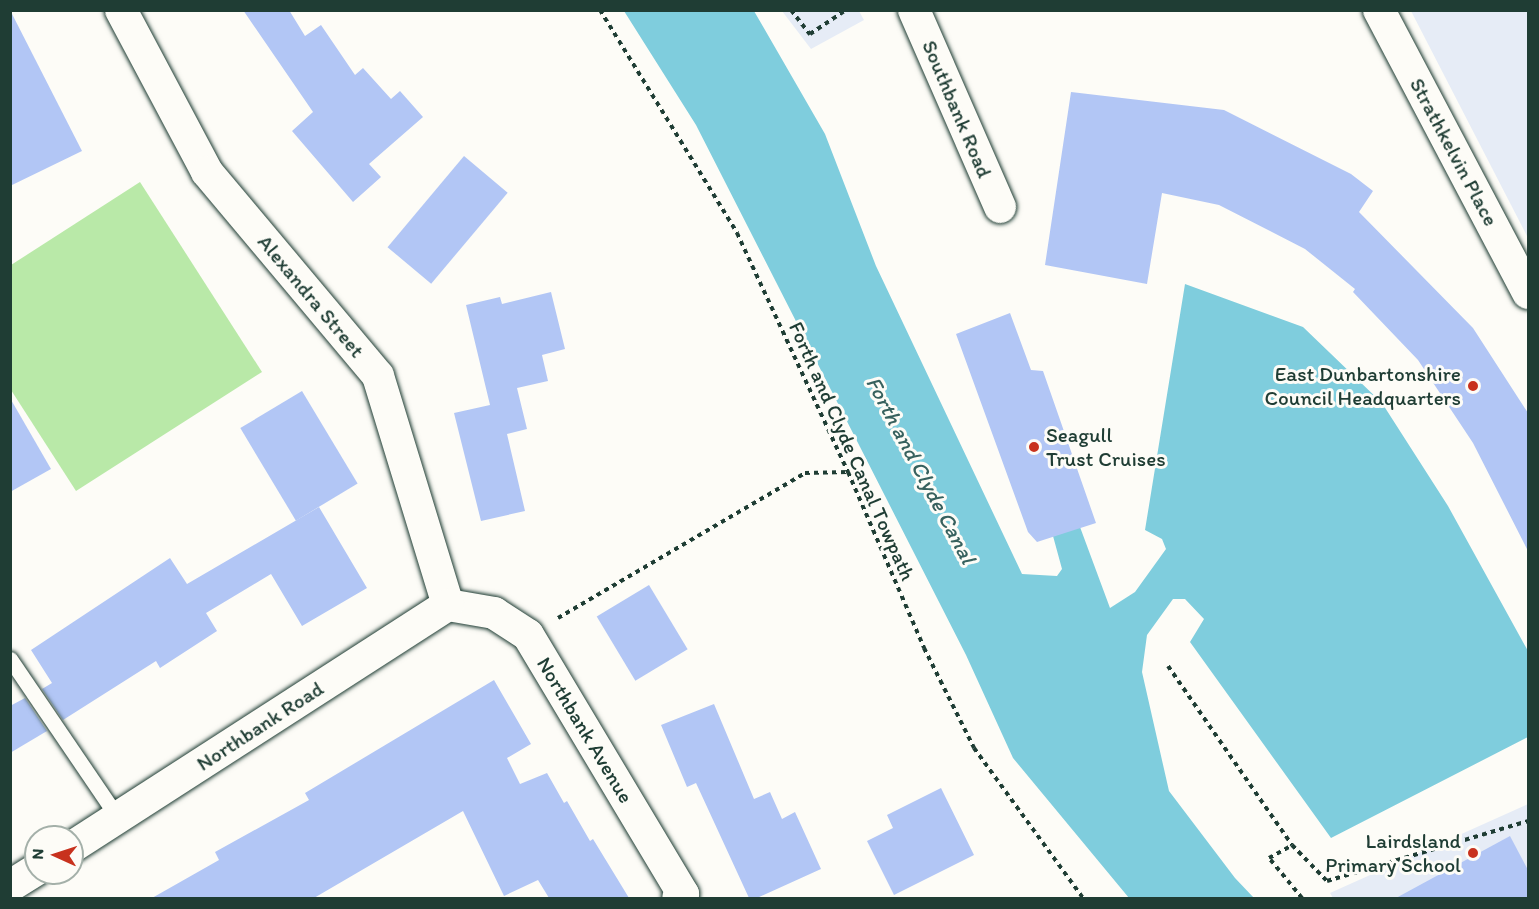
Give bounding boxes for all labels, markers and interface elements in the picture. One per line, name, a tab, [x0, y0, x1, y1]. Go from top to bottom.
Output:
street label: Southbank Road	[917, 36, 997, 182]
street label: Strathkelvin Place	[1404, 74, 1504, 230]
street label: Alexandra Street	[252, 230, 370, 362]
street label: Forth and Clyde Canal Towpath	[784, 318, 920, 584]
place label: East Dunbartonshire Council Headquarters	[1264, 361, 1461, 411]
water label: Forth and Clyde Canal	[860, 371, 982, 569]
marker: East Dunbartonshire Council Headquarters	[1466, 379, 1480, 393]
place label: Seagull Trust Cruises	[1046, 422, 1166, 472]
marker: Seagull Trust Cruises	[1027, 440, 1041, 454]
street label: Northbank Avenue	[531, 652, 639, 808]
street label: Northbank Road	[192, 676, 328, 776]
north arrow	[24, 825, 84, 885]
place label: Lairdsland Primary School	[1325, 828, 1461, 878]
marker: Lairdsland Primary School	[1466, 846, 1480, 860]
text: N	[28, 848, 47, 860]

